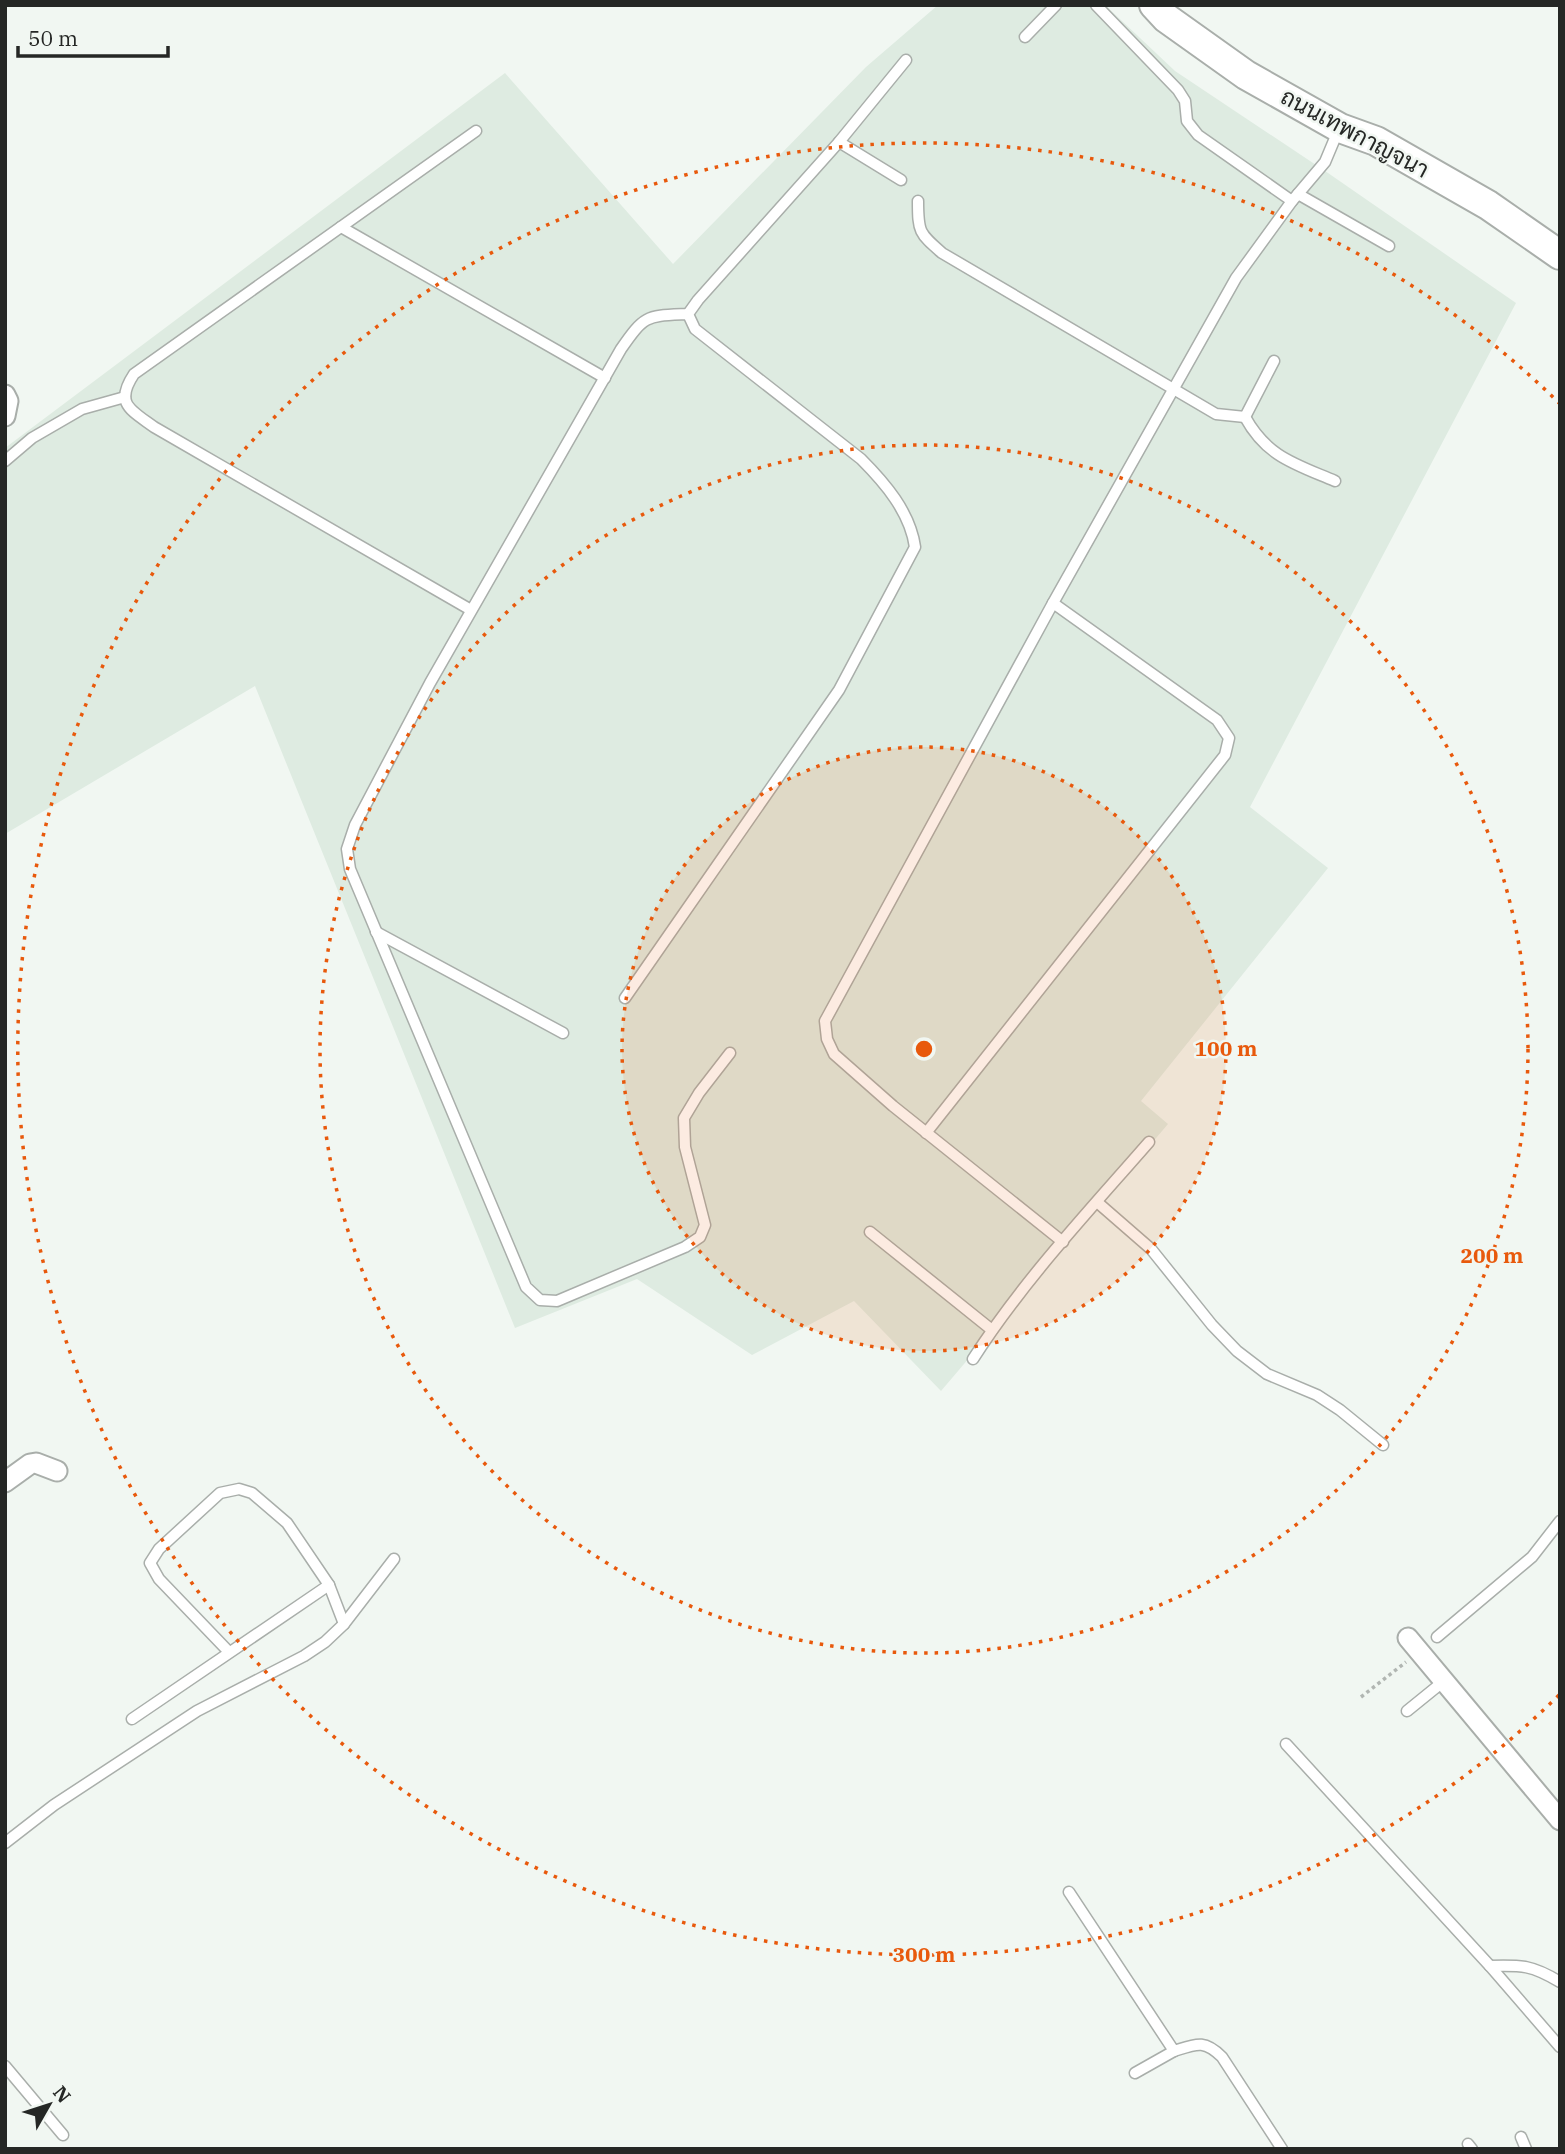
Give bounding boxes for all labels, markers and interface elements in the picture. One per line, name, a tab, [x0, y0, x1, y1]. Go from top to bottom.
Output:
scale bar	[18, 14, 168, 58]
text: 50 m	[28, 24, 78, 52]
street label: ถนนเทพกาญจนา	[1276, 80, 1435, 184]
text: 100 m	[1194, 1034, 1258, 1062]
centre of rings	[912, 1037, 936, 1061]
text: 200 m	[1460, 1241, 1524, 1269]
text: 300 m	[892, 1940, 956, 1968]
north arrow	[14, 2070, 84, 2140]
text: N	[48, 2081, 76, 2108]

